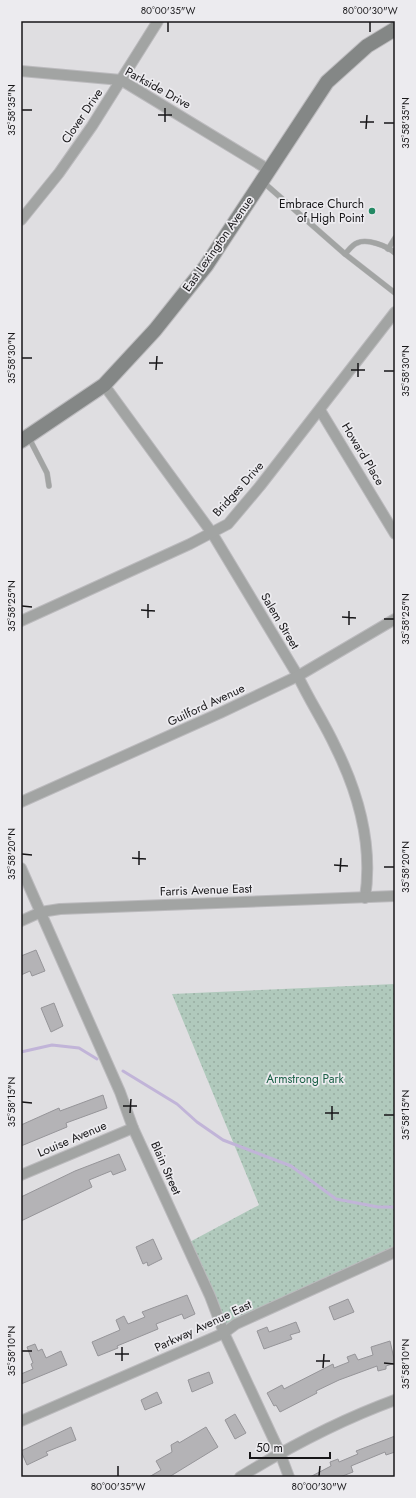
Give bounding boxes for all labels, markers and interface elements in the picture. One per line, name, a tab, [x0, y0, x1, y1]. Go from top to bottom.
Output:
text: 80°00'35"W	[141, 3, 195, 18]
text: 80°00'30"W	[342, 3, 398, 18]
street label: Parkside Drive	[122, 63, 194, 113]
text: 35°58'35"N	[4, 84, 19, 136]
street label: Clover Drive	[57, 85, 107, 147]
text: 35°58'35"N	[398, 97, 413, 149]
street label: East Lexington Avenue	[178, 193, 258, 295]
place label: Embrace Church of High Point	[279, 195, 364, 227]
marker: Embrace Church of High Point	[367, 206, 377, 216]
text: 35°58'30"N	[4, 332, 19, 384]
text: 35°58'30"N	[398, 345, 413, 397]
street label: Howard Place	[337, 419, 389, 489]
street label: Bridges Drive	[208, 457, 268, 521]
text: 35°58'25"N	[4, 580, 19, 632]
street label: Salem Street	[256, 589, 304, 653]
text: 35°58'25"N	[398, 593, 413, 645]
street label: Guilford Avenue	[164, 679, 248, 731]
text: 35°58'20"N	[4, 828, 19, 880]
text: 35°58'20"N	[398, 841, 413, 893]
street label: Farris Avenue East	[160, 879, 253, 901]
park label: Armstrong Park	[266, 1070, 345, 1088]
text: 35°58'15"N	[4, 1077, 19, 1127]
text: 35°58'15"N	[398, 1090, 413, 1140]
street label: Louise Avenue	[35, 1116, 109, 1162]
street label: Blain Street	[146, 1138, 186, 1198]
street label: Parkway Avenue East	[151, 1296, 255, 1356]
text: 35°58'10"N	[4, 1326, 19, 1376]
text: 35°58'10"N	[398, 1339, 413, 1389]
scale bar	[250, 1434, 330, 1460]
text: 50 m	[256, 1439, 283, 1457]
text: 80°00'35"W	[91, 1479, 145, 1494]
text: 80°00'30"W	[291, 1479, 347, 1494]

